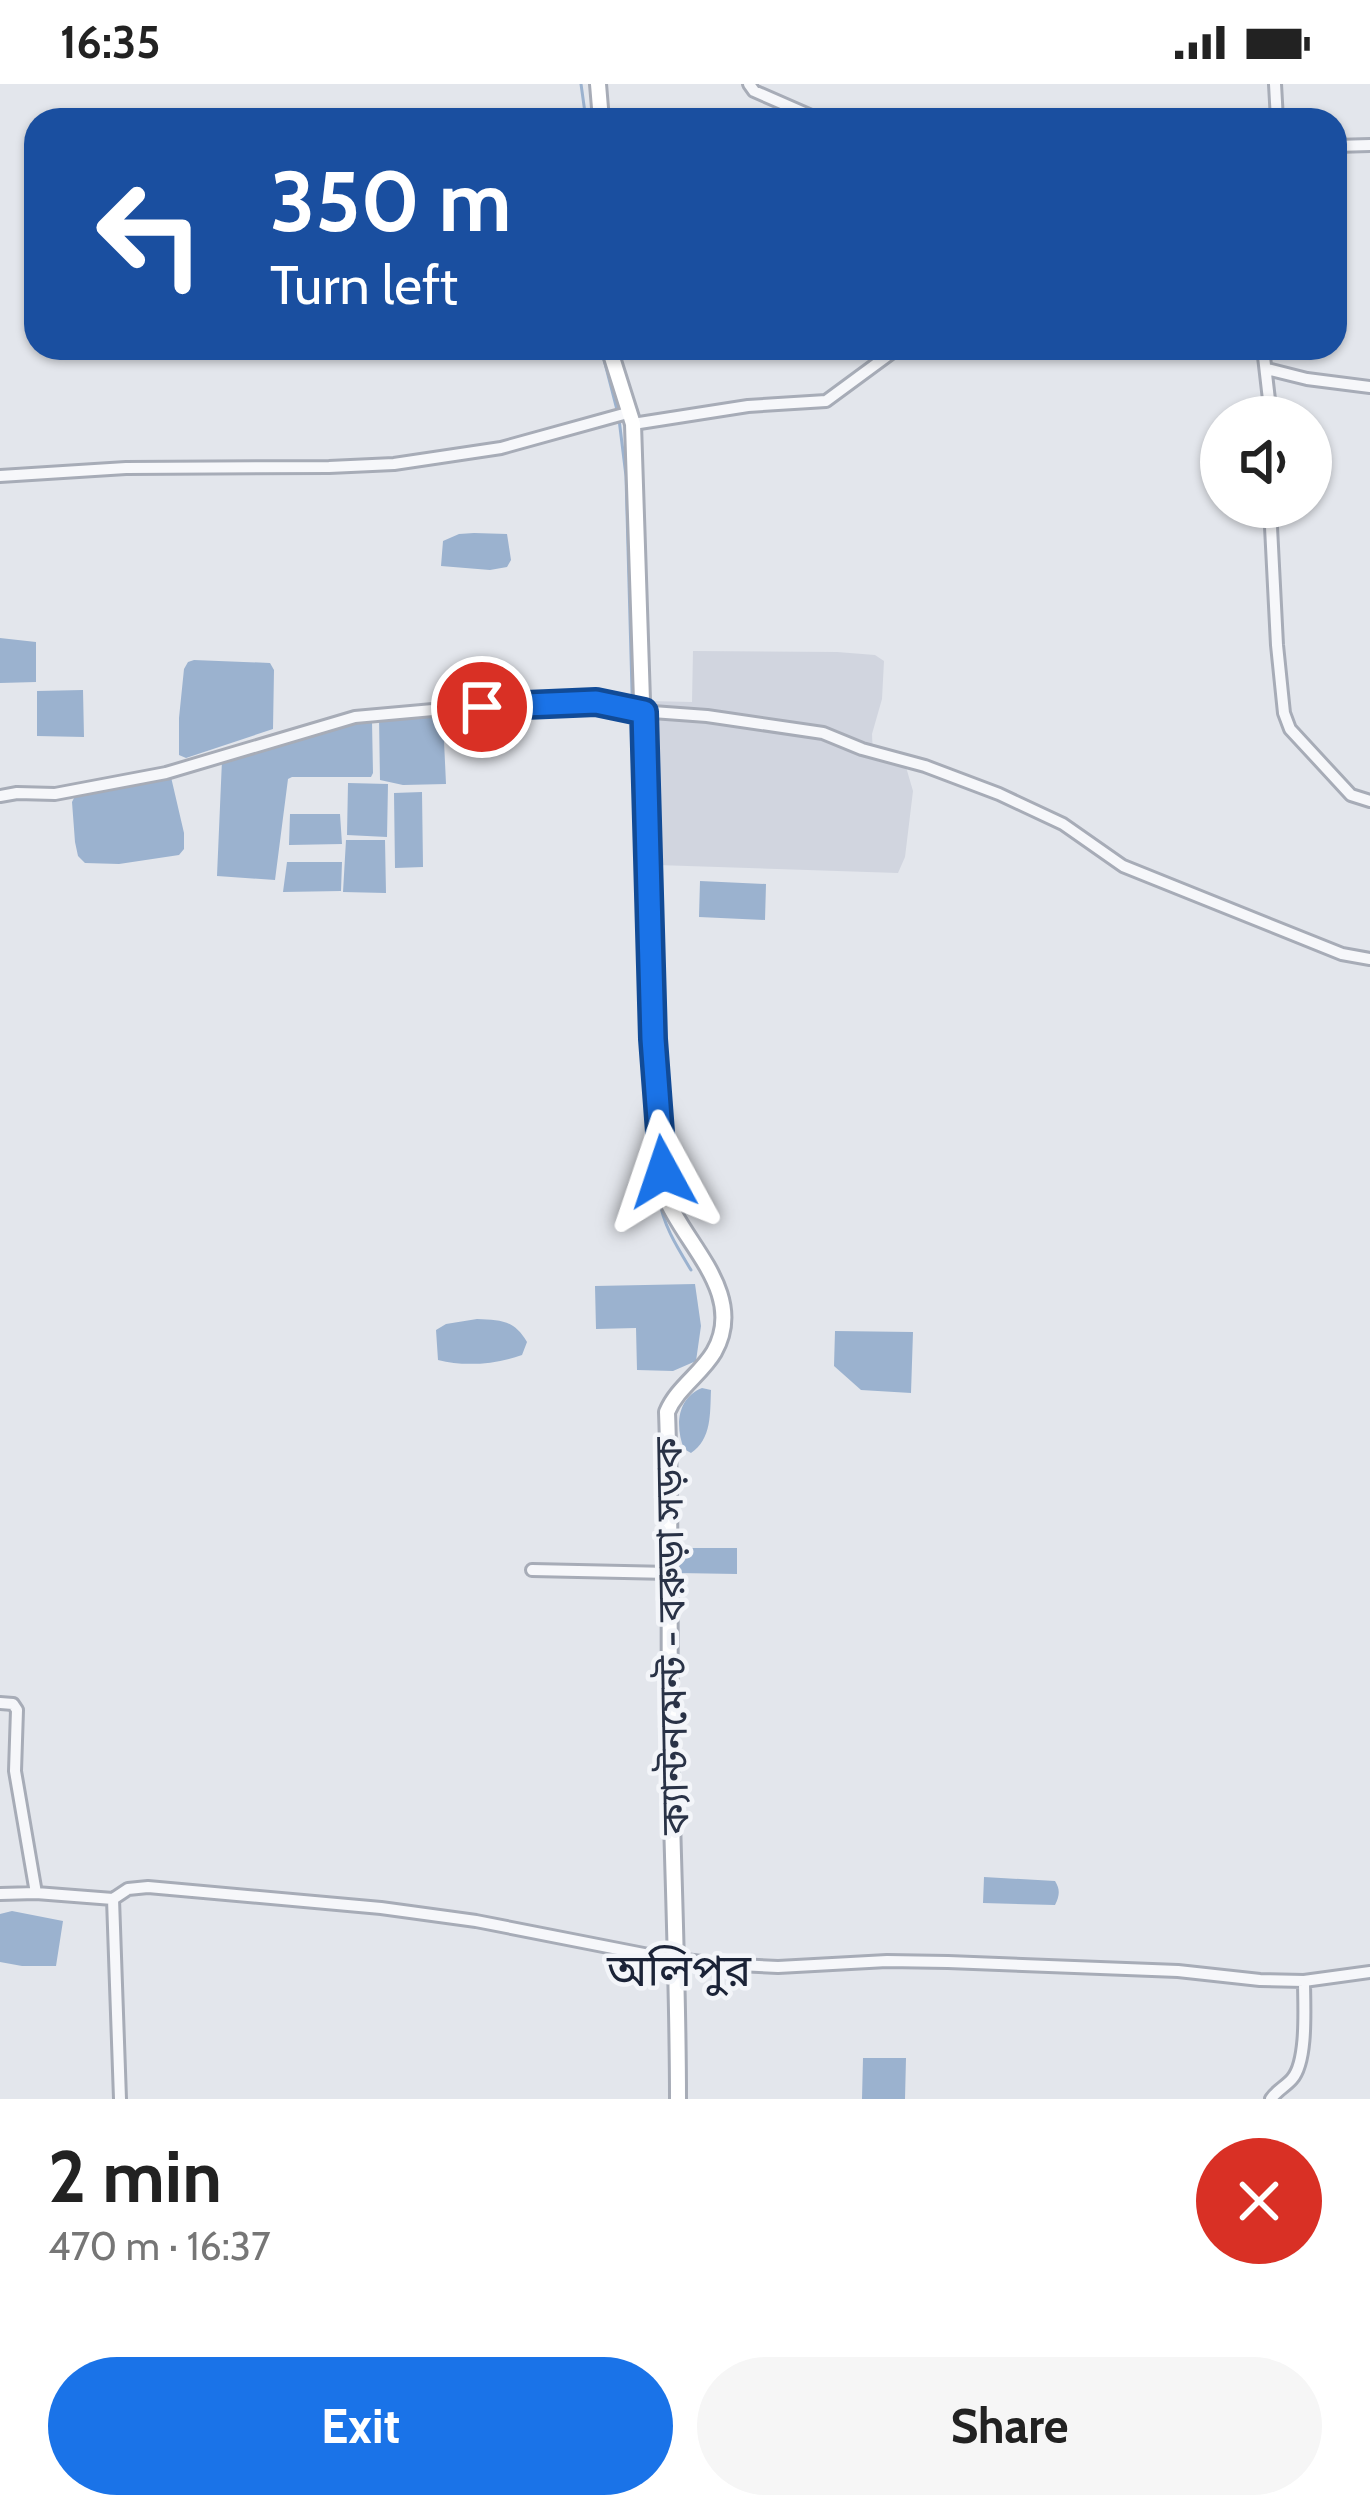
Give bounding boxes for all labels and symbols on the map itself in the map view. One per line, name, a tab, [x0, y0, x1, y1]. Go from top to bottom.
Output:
pin	[431, 656, 533, 758]
position arrow	[600, 1109, 726, 1235]
street label: ক্যান্টনমেন্ট - বরুড়া সড়ক	[644, 1436, 698, 1836]
district label: অলিপুর	[606, 1943, 752, 1997]

